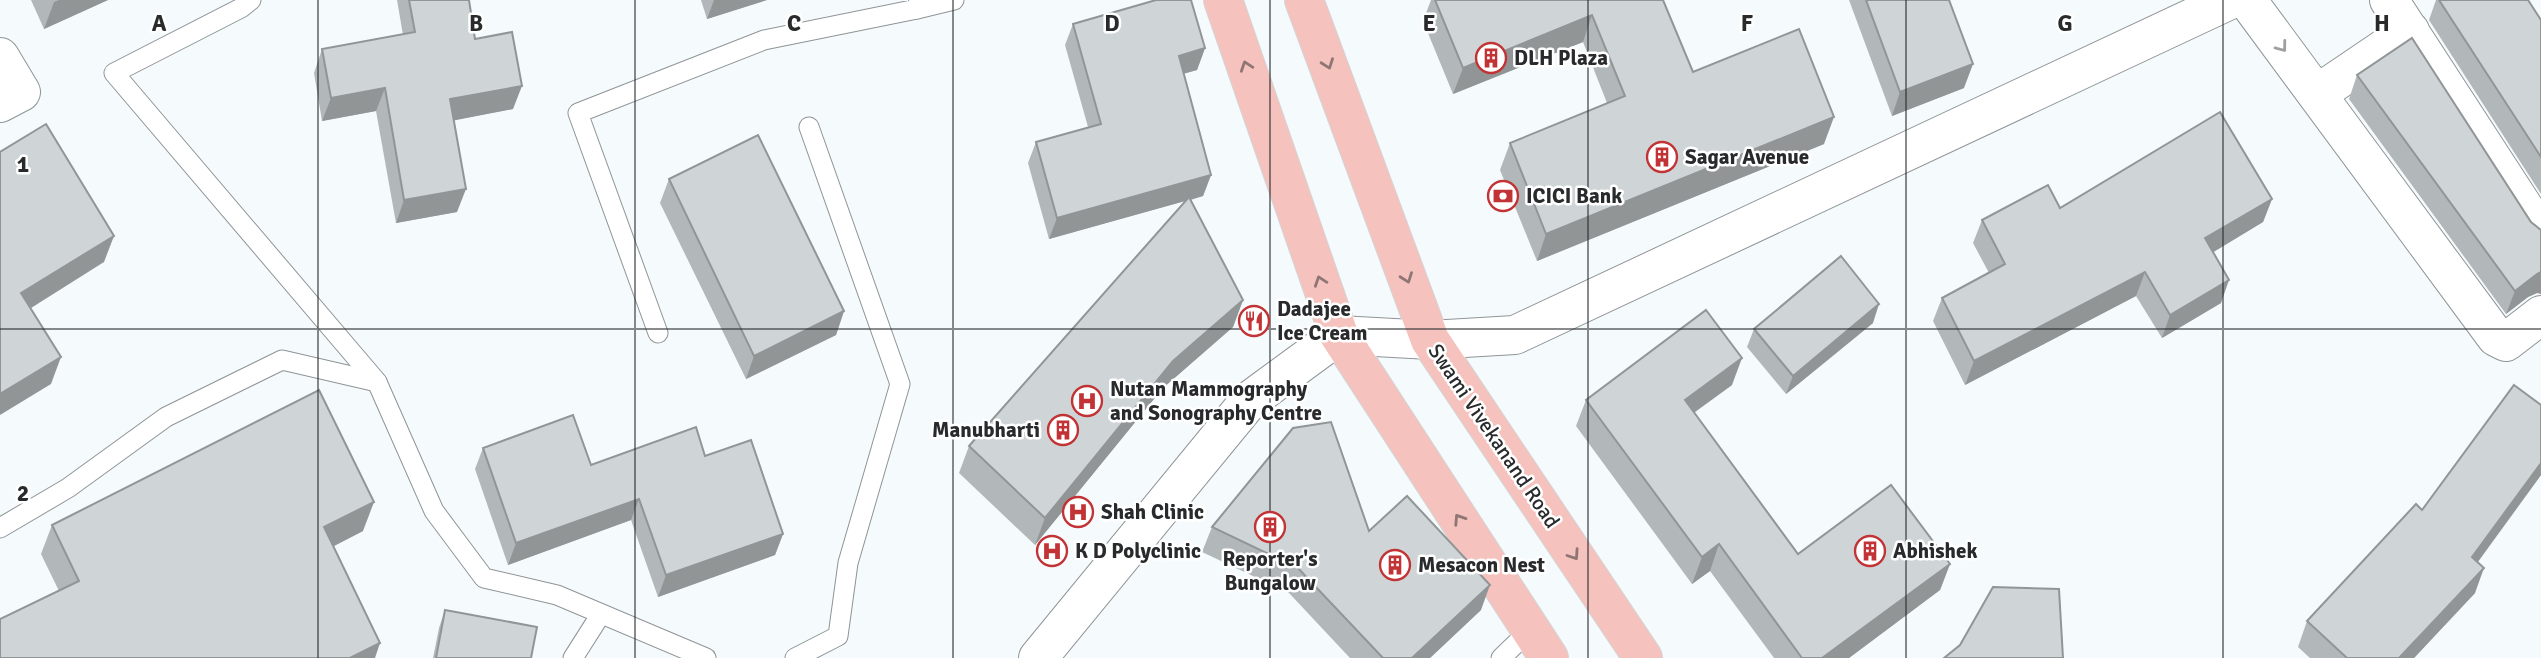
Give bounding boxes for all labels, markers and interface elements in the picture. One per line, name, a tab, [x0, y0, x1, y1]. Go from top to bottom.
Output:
text: A	[152, 9, 167, 38]
text: B	[469, 9, 483, 38]
text: C	[787, 9, 801, 38]
text: D	[1104, 9, 1120, 38]
text: E	[1422, 9, 1436, 38]
text: F	[1741, 9, 1753, 38]
text: G	[2057, 9, 2073, 38]
text: H	[2374, 9, 2390, 38]
one-way arrow	[2274, 39, 2287, 52]
building icon: DLH Plaza	[1474, 41, 1508, 75]
place label: DLH Plaza	[1514, 45, 1608, 71]
one-way arrow	[1320, 58, 1334, 70]
one-way arrow	[1240, 60, 1254, 72]
building icon: Sagar Avenue	[1645, 140, 1679, 174]
place label: Sagar Avenue	[1685, 144, 1809, 170]
text: 1	[17, 150, 29, 179]
bank icon: ICICI Bank	[1486, 179, 1520, 213]
place label: ICICI Bank	[1526, 183, 1622, 209]
one-way arrow	[1398, 271, 1412, 283]
one-way arrow	[1315, 275, 1329, 287]
place label: Dadajee Ice Cream	[1277, 296, 1368, 346]
restaurant icon: Dadajee Ice Cream	[1237, 304, 1271, 338]
street label: Swami Vivekanand Road	[1423, 339, 1565, 533]
place label: Nutan Mammography and Sonography Centre	[1110, 376, 1322, 426]
hospital icon: Nutan Mammography and Sonography Centre	[1070, 384, 1104, 418]
building icon: Manubharti	[1046, 413, 1080, 447]
place label: Manubharti	[932, 417, 1040, 443]
text: 2	[17, 479, 29, 508]
hospital icon: Shah Clinic	[1061, 495, 1095, 529]
place label: Shah Clinic	[1101, 499, 1204, 525]
building icon: Reporter's Bungalow	[1253, 510, 1287, 544]
one-way arrow	[1454, 513, 1467, 526]
hospital icon: K D Polyclinic	[1035, 534, 1069, 568]
building icon: Abhishek	[1853, 534, 1887, 568]
place label: K D Polyclinic	[1075, 538, 1201, 564]
place label: Abhishek	[1893, 538, 1977, 564]
place label: Reporter's Bungalow	[1222, 546, 1318, 596]
one-way arrow	[1566, 547, 1578, 560]
building icon: Mesacon Nest	[1378, 548, 1412, 582]
place label: Mesacon Nest	[1418, 552, 1545, 578]

